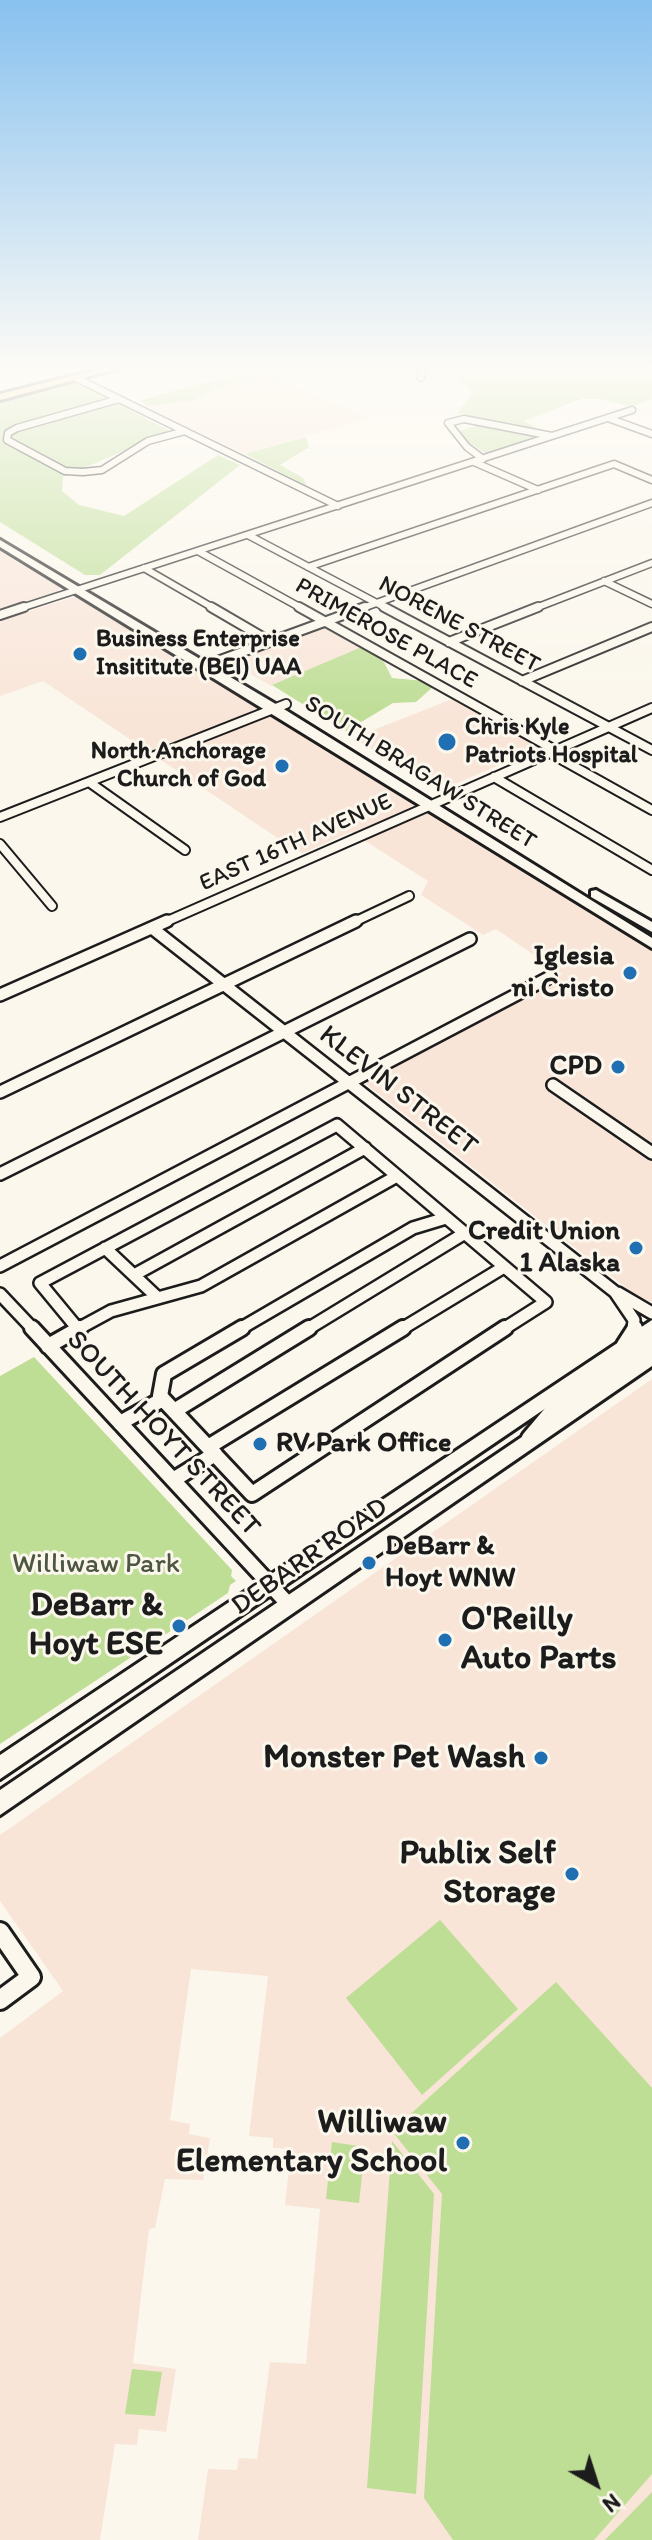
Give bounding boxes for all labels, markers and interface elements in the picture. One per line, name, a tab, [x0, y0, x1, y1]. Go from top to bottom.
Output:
street label: NORENE STREET	[373, 570, 545, 680]
street label: PRIMEROSE PLACE	[290, 572, 482, 696]
place label: Business Enterprise Insititute (BEI) UAA	[96, 626, 301, 682]
marker: Business Enterprise Insititute (BEI) UAA	[71, 645, 89, 663]
street label: SOUTH BRAGAW STREET	[299, 690, 541, 856]
place label: Chris Kyle Patriots Hospital	[465, 714, 638, 770]
marker: Chris Kyle Patriots Hospital	[436, 731, 458, 753]
place label: North Anchorage Church of God	[91, 738, 266, 794]
marker: North Anchorage Church of God	[273, 757, 291, 775]
street label: EAST 16TH AVENUE	[195, 788, 397, 898]
place label: Iglesia ni Cristo	[511, 940, 614, 1006]
marker: Iglesia ni Cristo	[621, 964, 639, 982]
street label: KLEVIN STREET	[312, 1019, 484, 1163]
place label: CPD	[550, 1050, 602, 1084]
marker: CPD	[609, 1058, 627, 1076]
place label: Credit Union 1 Alaska	[468, 1215, 620, 1281]
marker: Credit Union 1 Alaska	[627, 1239, 645, 1257]
street label: SOUTH HOYT STREET	[59, 1324, 267, 1544]
place label: RV Park Office	[276, 1427, 451, 1461]
marker: RV Park Office	[251, 1435, 269, 1453]
street label: DEBARR ROAD	[225, 1491, 395, 1623]
place label: DeBarr & Hoyt WNW	[385, 1530, 515, 1596]
park label: Williwaw Park	[12, 1548, 180, 1582]
marker: DeBarr & Hoyt WNW	[360, 1554, 378, 1572]
place label: DeBarr & Hoyt ESE	[29, 1586, 163, 1666]
place label: O'Reilly Auto Parts	[461, 1600, 617, 1680]
marker: DeBarr & Hoyt ESE	[170, 1617, 188, 1635]
marker: O'Reilly Auto Parts	[436, 1631, 454, 1649]
place label: Monster Pet Wash	[263, 1738, 525, 1778]
marker: Monster Pet Wash	[532, 1749, 550, 1767]
place label: Publix Self Storage	[400, 1834, 556, 1914]
marker: Publix Self Storage	[563, 1865, 581, 1883]
place label: Williwaw Elementary School	[176, 2103, 447, 2182]
marker: Williwaw Elementary School	[454, 2134, 472, 2152]
north arrow	[556, 2444, 636, 2524]
text: N	[597, 2488, 626, 2518]

